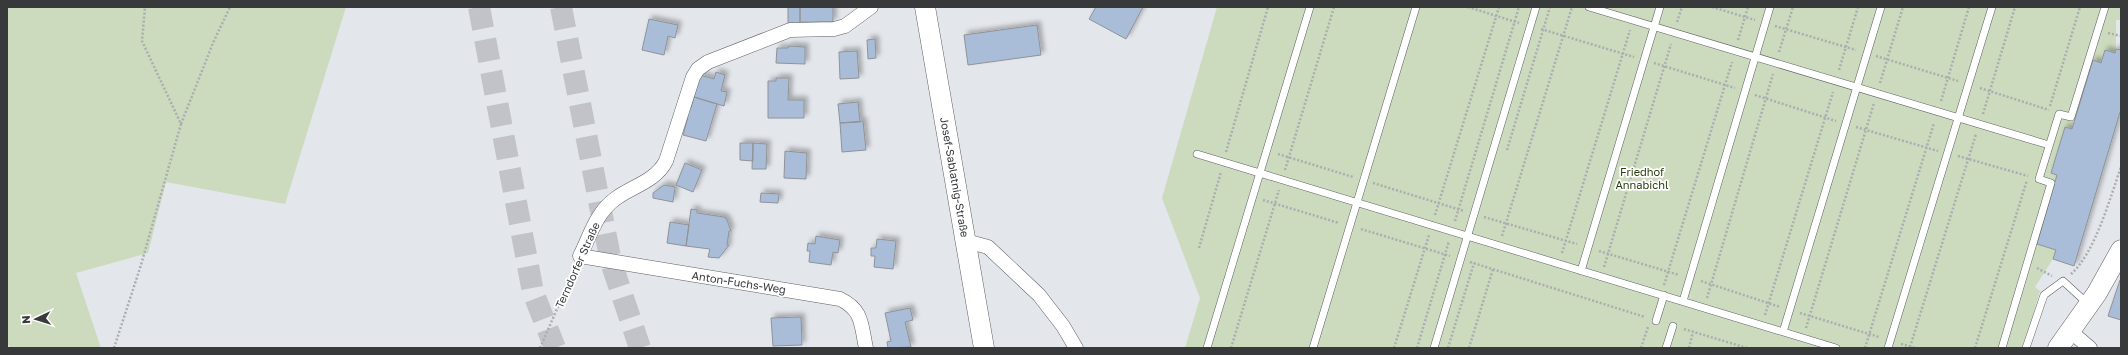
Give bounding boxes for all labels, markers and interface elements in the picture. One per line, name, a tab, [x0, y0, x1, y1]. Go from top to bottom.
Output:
street label: Josef-Sablatnig-Straße	[938, 116, 972, 238]
park label: Friedhof Annabichl	[1615, 165, 1669, 191]
street label: Terndorfer Straße	[552, 220, 602, 310]
street label: Anton-Fuchs-Weg	[691, 268, 787, 296]
north arrow	[16, 299, 56, 339]
text: N	[19, 315, 32, 324]

